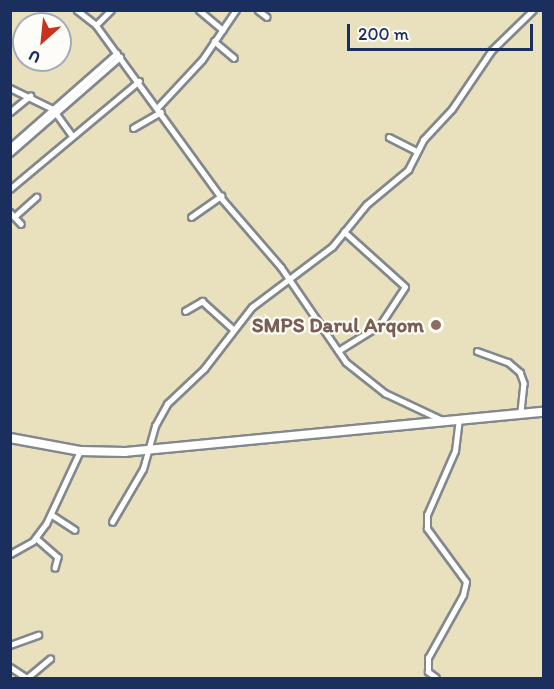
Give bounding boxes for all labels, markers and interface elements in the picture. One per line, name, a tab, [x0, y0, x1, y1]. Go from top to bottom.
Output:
north arrow	[12, 12, 72, 72]
scale bar	[350, 12, 536, 50]
text: 200 m	[358, 23, 409, 45]
text: U	[25, 46, 44, 68]
place label: SMPS Darul Arqom	[250, 312, 424, 338]
marker: SMPS Darul Arqom	[429, 318, 443, 332]

